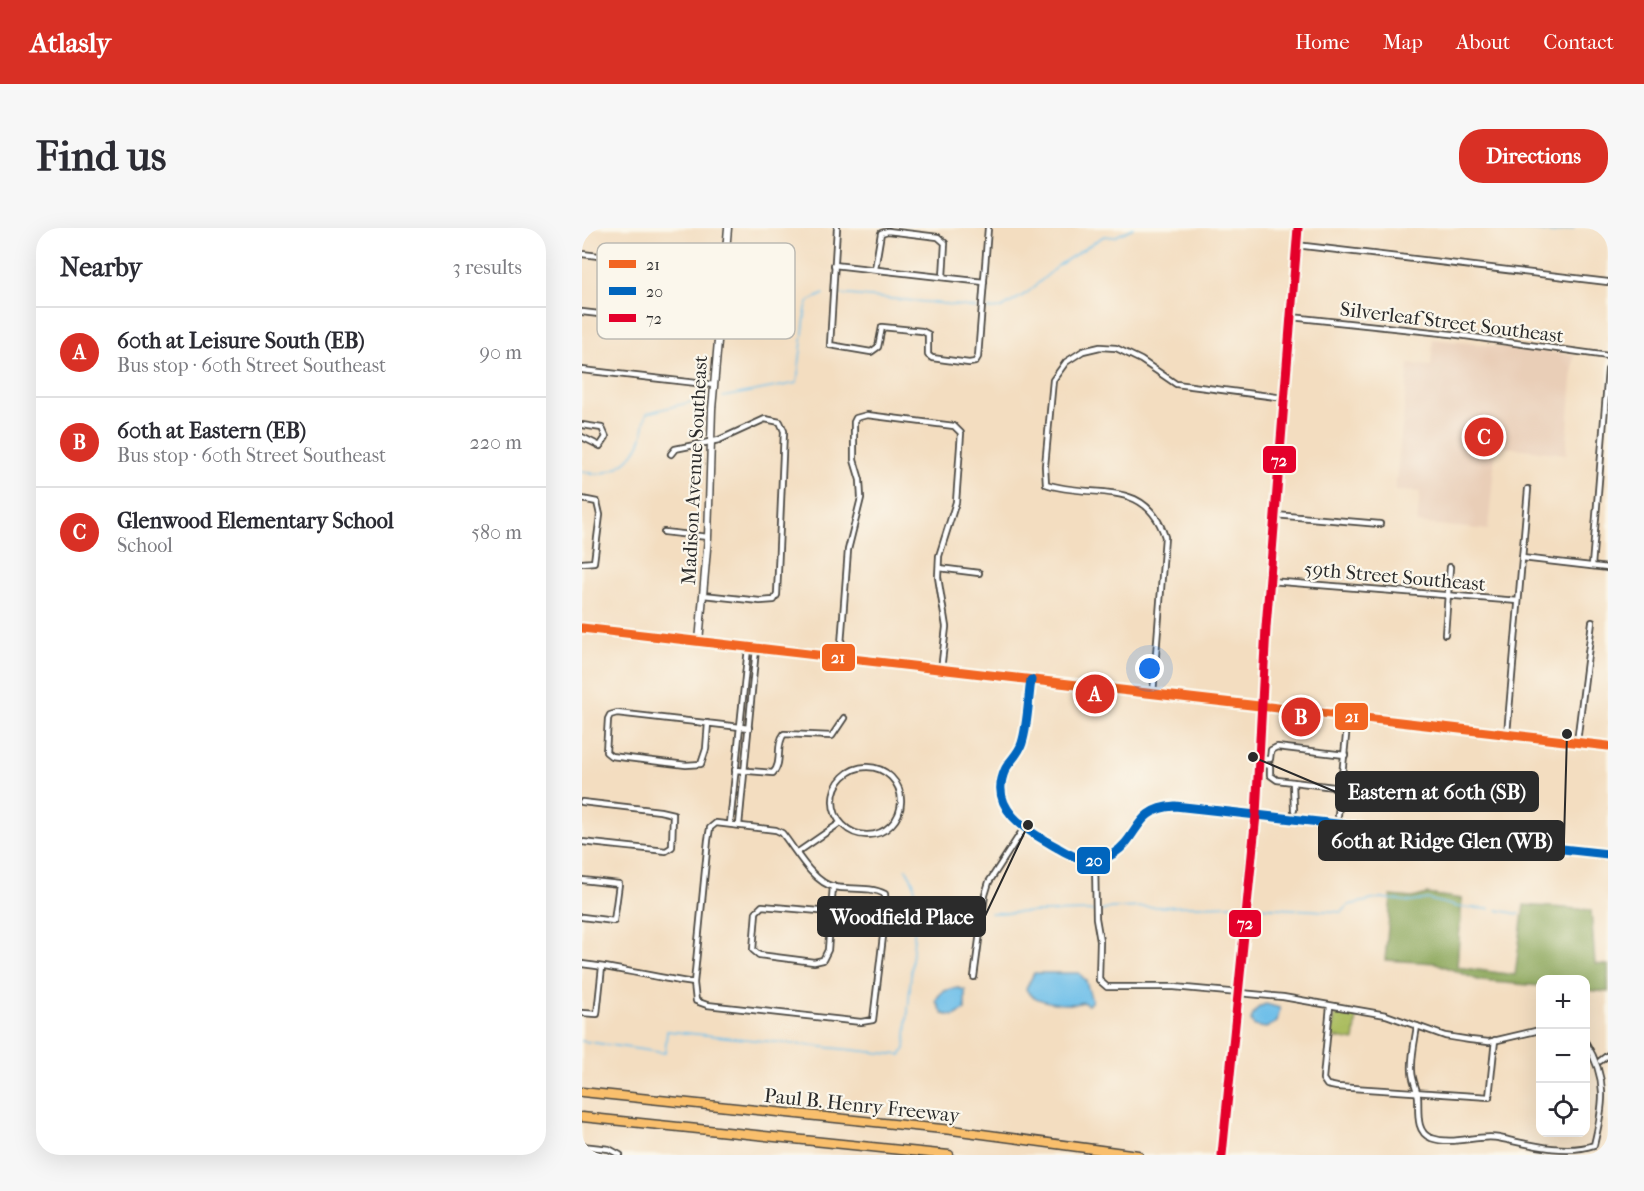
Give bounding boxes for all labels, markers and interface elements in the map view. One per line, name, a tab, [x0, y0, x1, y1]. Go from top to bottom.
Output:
text: Atlasly	[30, 26, 111, 59]
text: Home	[1295, 30, 1350, 54]
text: Map	[1383, 30, 1423, 54]
text: About	[1456, 30, 1510, 54]
text: Contact	[1543, 30, 1614, 54]
button: Directions	[1459, 129, 1608, 183]
text: Find us	[36, 132, 166, 181]
legend	[597, 243, 795, 339]
text: Nearby	[60, 252, 142, 283]
text: 21	[646, 255, 660, 274]
text: 3 results	[453, 256, 522, 279]
text: 20	[646, 282, 663, 301]
street label: Silverleaf Street Southeast	[1339, 297, 1565, 348]
text: 72	[646, 309, 662, 328]
text: 60th at Leisure South (EB)	[117, 328, 365, 354]
text: A	[73, 341, 86, 364]
text: 90 m	[480, 341, 522, 364]
text: Bus stop · 60th Street Southeast	[117, 354, 386, 377]
street label: Madison Avenue Southeast	[677, 355, 712, 585]
pin: C	[1464, 414, 1504, 460]
text: 60th at Eastern (EB)	[117, 418, 306, 444]
text: B	[73, 431, 86, 454]
text: 220 m	[469, 431, 522, 454]
text: Bus stop · 60th Street Southeast	[117, 444, 386, 467]
line badge: 72	[1262, 445, 1297, 474]
text: 72	[1270, 451, 1287, 470]
text: Glenwood Elementary School	[117, 508, 394, 534]
text: C	[73, 521, 86, 544]
text: 580 m	[471, 521, 522, 544]
text: School	[117, 534, 173, 557]
street label: 59th Street Southeast	[1303, 557, 1487, 596]
line badge: 21	[821, 643, 856, 672]
text: 21	[831, 648, 845, 667]
your location	[1135, 654, 1164, 683]
pin: A	[1076, 672, 1114, 716]
pin: B	[1282, 694, 1320, 740]
line badge: 21	[1334, 702, 1369, 731]
text: 21	[1345, 707, 1359, 726]
callout: Eastern at 60th (SB)	[1336, 772, 1538, 811]
text: Eastern at 60th (SB)	[1348, 780, 1526, 804]
callout: 60th at Ridge Glen (WB)	[1319, 821, 1564, 860]
text: 60th at Ridge Glen (WB)	[1331, 829, 1553, 853]
line badge: 20	[1076, 846, 1111, 875]
text: 20	[1085, 851, 1103, 870]
callout: Woodfield Place	[818, 897, 985, 936]
text: Woodfield Place	[829, 905, 974, 929]
line badge: 72	[1228, 909, 1262, 938]
text: 72	[1236, 914, 1253, 933]
map controls	[1536, 975, 1590, 1137]
button: +	[1536, 975, 1590, 1029]
button: −	[1536, 1029, 1590, 1083]
button: locate	[1536, 1083, 1590, 1137]
street label: Paul B. Henry Freeway	[763, 1084, 962, 1127]

